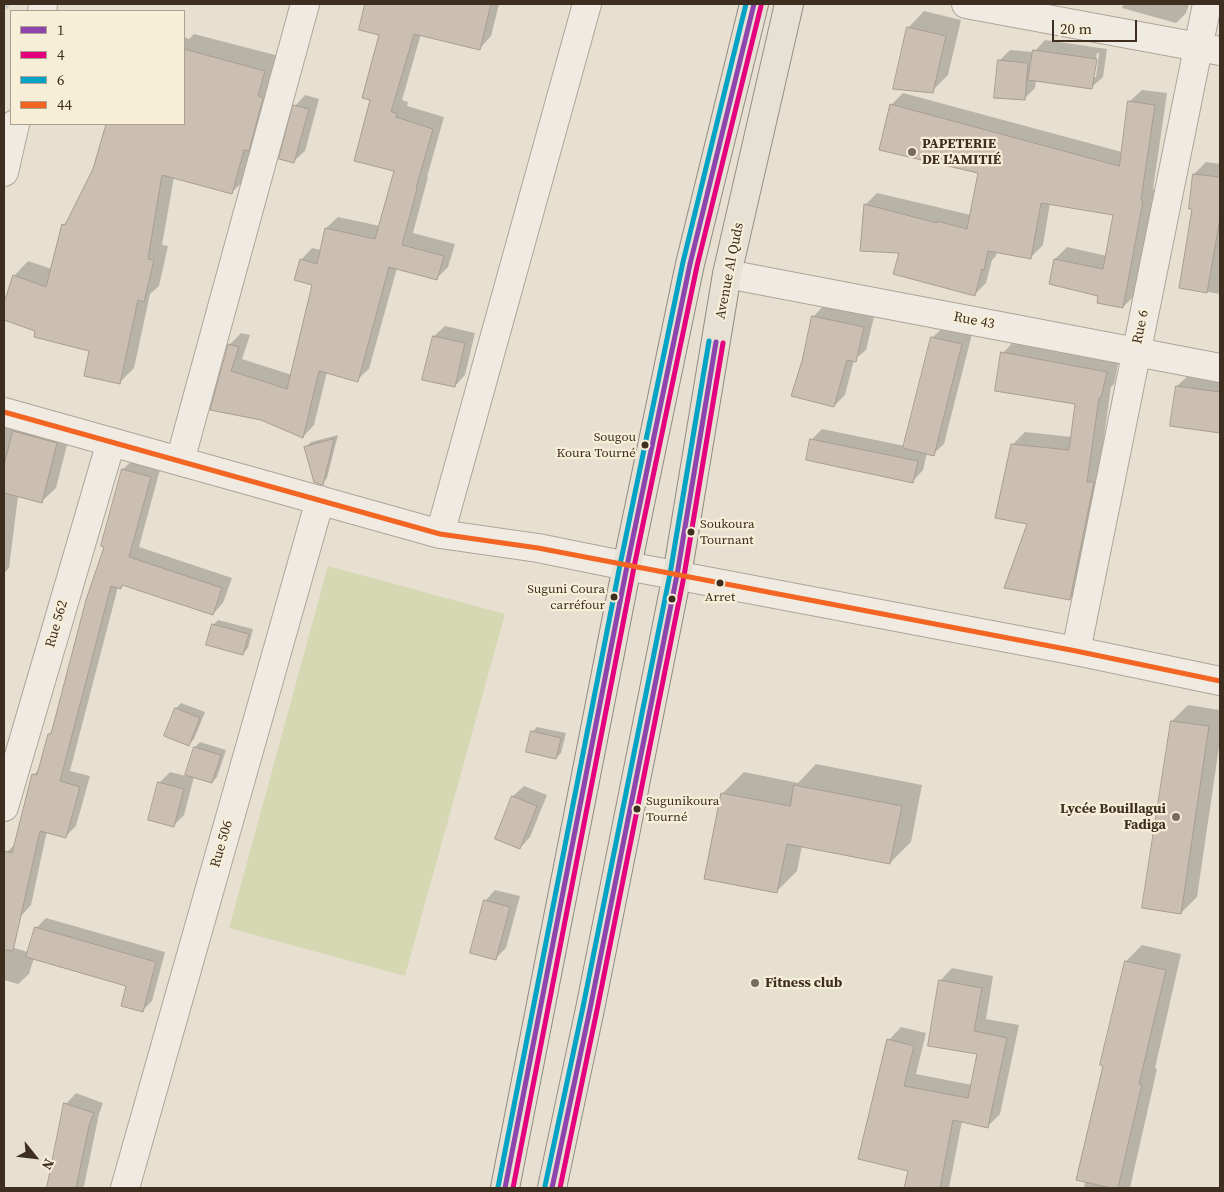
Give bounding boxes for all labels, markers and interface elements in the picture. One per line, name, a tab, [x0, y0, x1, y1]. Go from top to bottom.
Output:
legend	[10, 10, 185, 125]
scale bar	[1054, 10, 1139, 42]
text: 20 m	[1060, 18, 1092, 39]
text: 1	[57, 19, 65, 40]
text: 4	[57, 44, 65, 65]
text: 6	[57, 69, 65, 90]
text: 44	[57, 94, 72, 115]
place label: PAPETERIE DE L'AMITIÉ	[922, 136, 1001, 168]
marker: PAPETERIE DE L'AMITIÉ	[906, 146, 918, 158]
street label: Avenue Al Quds	[712, 221, 748, 321]
street label: Rue 6	[1129, 308, 1153, 346]
street label: Rue 43	[952, 309, 996, 333]
place label: Sougou Koura Tourné	[556, 430, 636, 461]
marker: Sougou Koura Tourné	[640, 440, 650, 450]
place label: Soukoura Tournant	[700, 517, 755, 548]
marker: Soukoura Tournant	[686, 527, 696, 537]
marker: Arret	[715, 578, 725, 588]
place label: Suguni Coura carréfour	[527, 582, 605, 613]
place label: Arret	[705, 590, 735, 606]
marker: Suguni Coura carréfour	[609, 592, 619, 602]
unlabelled marker	[667, 594, 677, 604]
street label: Rue 562	[42, 598, 72, 650]
place label: Sugunikoura Tourné	[646, 794, 719, 825]
place label: Lycée Bouillagui Fadiga	[1060, 801, 1166, 834]
marker: Sugunikoura Tourné	[632, 804, 642, 814]
marker: Lycée Bouillagui Fadiga	[1170, 811, 1182, 823]
street label: Rue 506	[207, 818, 237, 870]
place label: Fitness club	[765, 975, 842, 991]
marker: Fitness club	[749, 977, 761, 989]
north arrow	[10, 1132, 60, 1182]
text: N	[37, 1155, 59, 1174]

